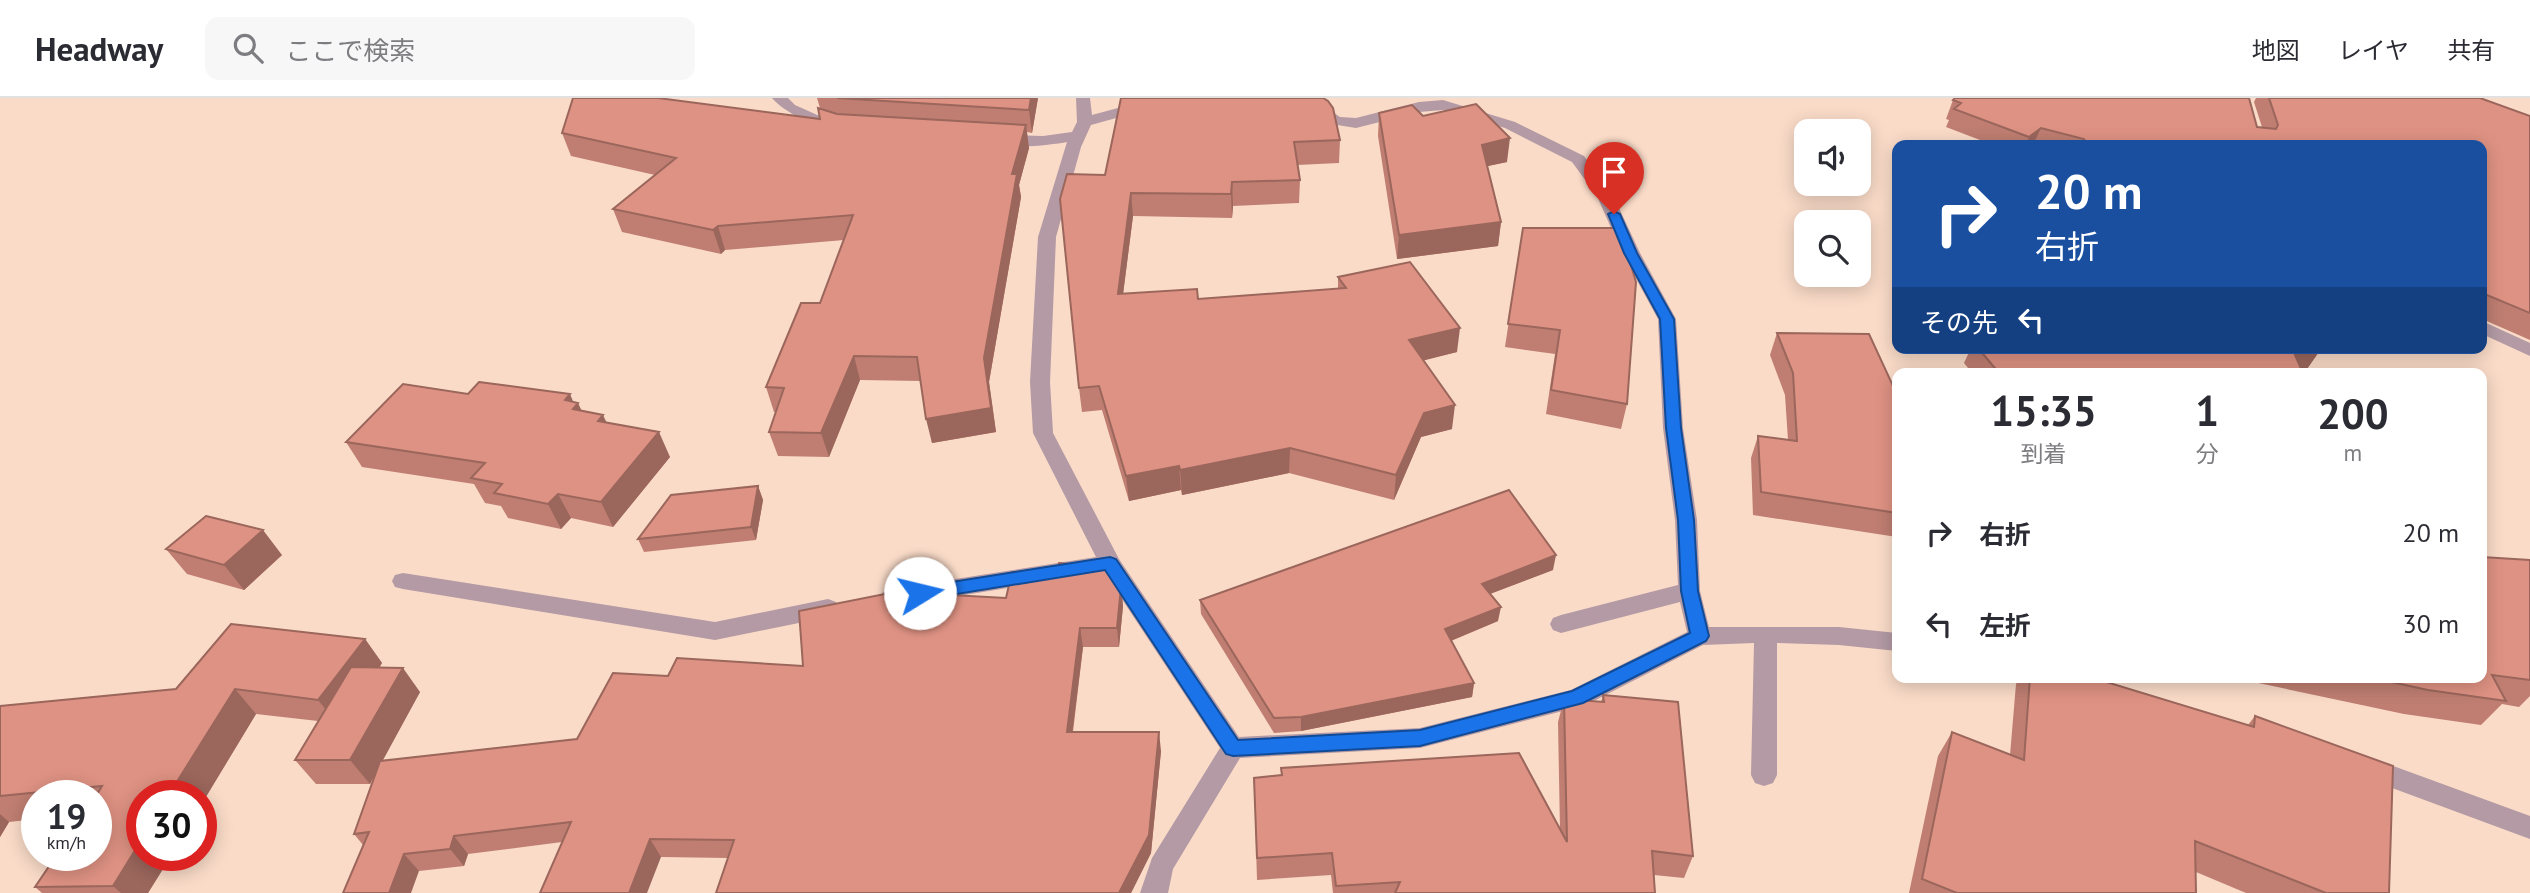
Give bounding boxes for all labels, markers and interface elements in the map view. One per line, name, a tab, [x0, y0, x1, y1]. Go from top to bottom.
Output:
search box	[205, 17, 695, 80]
text: Headway	[35, 27, 163, 70]
icon: search	[229, 29, 267, 67]
text: ここで検索	[285, 34, 415, 67]
text: 地図	[2252, 35, 2300, 66]
text: レイヤ	[2338, 35, 2409, 66]
text: 共有	[2447, 35, 2495, 66]
map controls	[1794, 119, 1871, 287]
button: sound	[1794, 119, 1871, 196]
pin	[1584, 142, 1644, 214]
icon: arrive	[1595, 153, 1633, 191]
text: 20 m	[2035, 159, 2142, 223]
icon: right	[1920, 168, 2011, 259]
button: search	[1794, 210, 1871, 287]
text: 右折	[2035, 225, 2099, 267]
icon: left	[2012, 301, 2050, 339]
text: その先	[1920, 306, 1998, 339]
text: 15:35	[1990, 383, 2097, 438]
text: 1	[2195, 383, 2219, 438]
text: 200	[2317, 386, 2389, 441]
text: m	[2344, 438, 2362, 467]
text: 到着	[2021, 439, 2067, 468]
text: 分	[2196, 439, 2219, 468]
icon: right	[1920, 514, 1958, 552]
text: 20 m	[2403, 516, 2459, 549]
text: 右折	[1979, 518, 2031, 551]
position arrow	[883, 556, 957, 630]
icon: left	[1920, 605, 1958, 643]
text: 30 m	[2403, 607, 2459, 640]
text: 左折	[1979, 609, 2031, 642]
speed limit sign: 30	[126, 780, 217, 871]
text: 19	[47, 793, 86, 839]
text: km/h	[47, 831, 86, 854]

